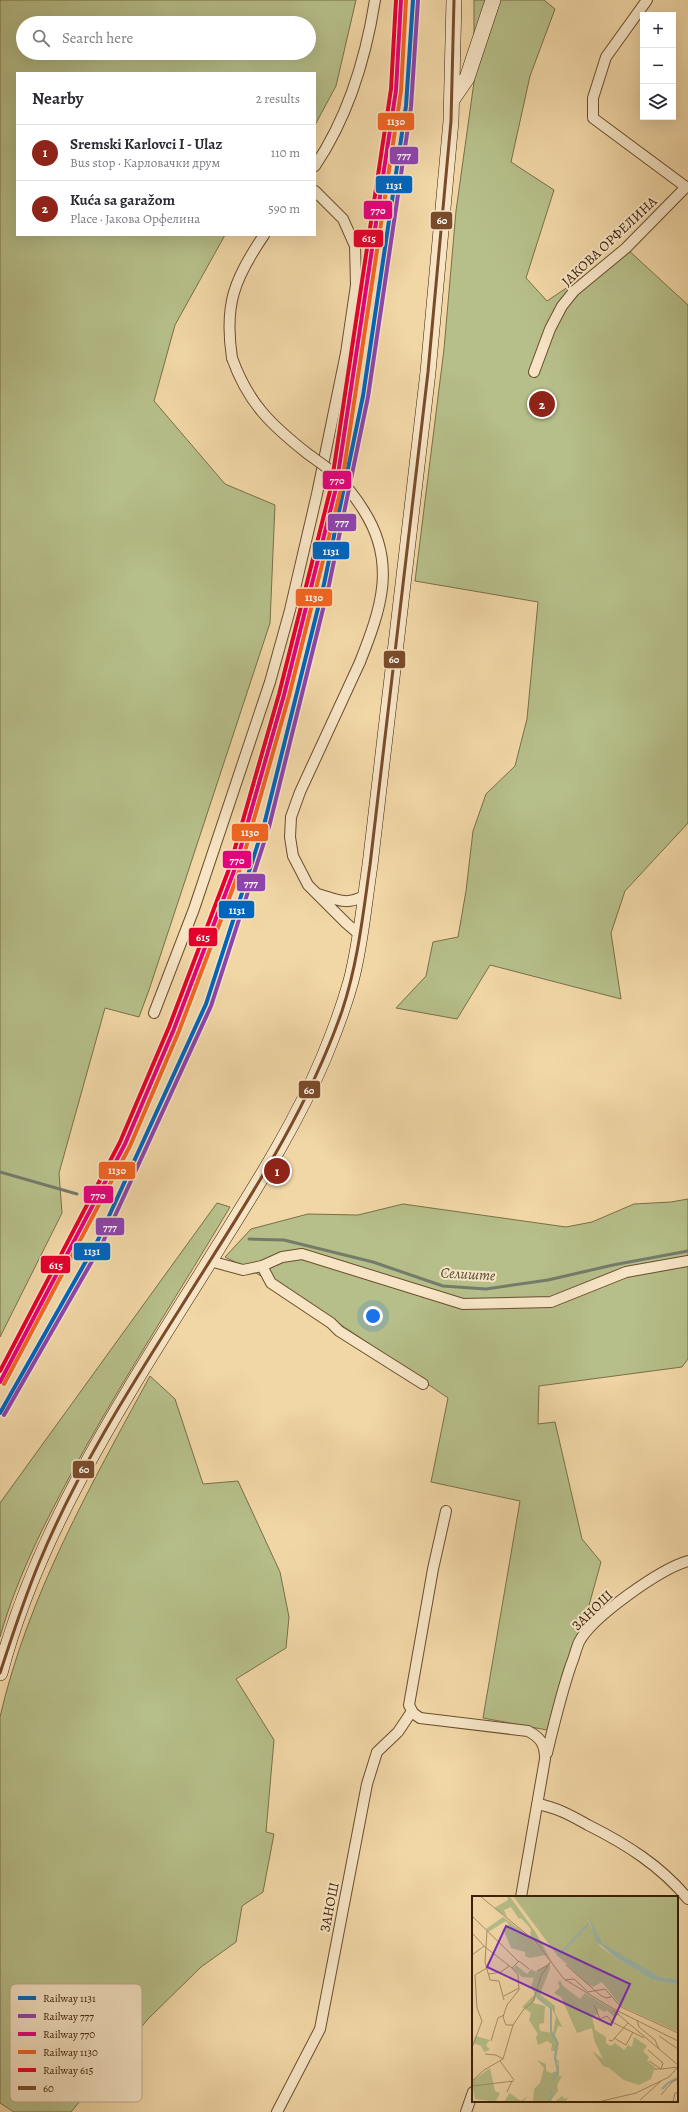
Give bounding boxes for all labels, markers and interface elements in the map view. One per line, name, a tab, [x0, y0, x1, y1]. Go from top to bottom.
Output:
map controls	[640, 12, 676, 120]
button: +	[640, 12, 676, 48]
search box	[16, 16, 316, 60]
icon: search	[30, 27, 52, 49]
text: Search here	[62, 28, 133, 48]
button: −	[640, 48, 676, 84]
button: layers	[640, 84, 676, 120]
text: Nearby	[32, 87, 83, 110]
text: 2 results	[256, 90, 300, 107]
line badge: 1130	[377, 112, 415, 131]
text: 1130	[387, 114, 406, 129]
text: Sremski Karlovci I - Ulaz	[70, 134, 222, 154]
text: 1	[43, 144, 47, 161]
text: 110 m	[271, 144, 300, 161]
line badge: 777	[389, 146, 419, 165]
text: 777	[397, 148, 411, 163]
text: Bus stop · Карловачки друм	[70, 154, 220, 171]
line badge: 1131	[375, 175, 413, 194]
text: 1131	[386, 178, 402, 193]
text: Kuća sa garažom	[70, 190, 175, 210]
street label: ЈАКОВА ОРФЕЛИНА	[557, 192, 662, 291]
text: 2	[42, 200, 48, 217]
text: 590 m	[268, 200, 300, 217]
line badge: 770	[363, 200, 393, 220]
text: 770	[371, 203, 386, 218]
text: Place · Јакова Орфелина	[70, 210, 200, 227]
line badge: 60	[430, 211, 453, 230]
text: 60	[437, 213, 448, 228]
line badge: 615	[353, 229, 384, 248]
text: 615	[362, 231, 376, 246]
pin: 2	[529, 389, 555, 419]
line badge: 770	[322, 470, 352, 490]
text: 770	[330, 473, 345, 488]
line badge: 777	[327, 513, 357, 532]
text: 777	[335, 515, 349, 530]
line badge: 1131	[312, 541, 350, 560]
text: 1131	[323, 544, 339, 559]
line badge: 1130	[295, 588, 333, 607]
text: 1130	[305, 590, 324, 605]
line badge: 60	[383, 650, 406, 669]
text: 60	[389, 652, 400, 667]
line badge: 1130	[231, 823, 269, 842]
text: 1130	[241, 825, 260, 840]
line badge: 770	[222, 850, 252, 869]
text: 770	[230, 853, 245, 868]
line badge: 777	[236, 873, 266, 892]
text: 777	[244, 876, 258, 891]
line badge: 1131	[218, 900, 255, 919]
text: 1131	[229, 903, 245, 918]
line badge: 615	[188, 927, 218, 947]
text: 615	[196, 930, 210, 945]
line badge: 60	[298, 1080, 321, 1099]
text: 60	[304, 1083, 315, 1098]
pin: 1	[264, 1156, 290, 1186]
line badge: 1130	[98, 1161, 136, 1180]
text: 1130	[108, 1163, 127, 1178]
line badge: 770	[83, 1185, 114, 1204]
text: 770	[91, 1188, 106, 1203]
line badge: 777	[95, 1217, 125, 1236]
text: 777	[103, 1220, 117, 1235]
line badge: 1131	[73, 1242, 111, 1261]
text: 1131	[84, 1244, 100, 1259]
line badge: 615	[40, 1255, 71, 1274]
text: 615	[49, 1258, 63, 1273]
water label: Селиште	[440, 1263, 497, 1285]
your location	[363, 1306, 383, 1326]
line badge: 60	[72, 1460, 95, 1479]
text: 60	[79, 1462, 90, 1477]
street label: ЗАНОШ	[568, 1586, 617, 1635]
street label: ЗАНОШ	[315, 1880, 344, 1934]
inset map	[472, 1896, 678, 2102]
legend	[10, 1984, 142, 2102]
text: Railway 1131	[43, 1991, 96, 2006]
text: Railway 777	[43, 2009, 94, 2024]
text: Railway 770	[43, 2027, 95, 2042]
text: Railway 1130	[43, 2045, 98, 2060]
text: Railway 615	[43, 2063, 94, 2078]
text: 60	[43, 2081, 54, 2096]

